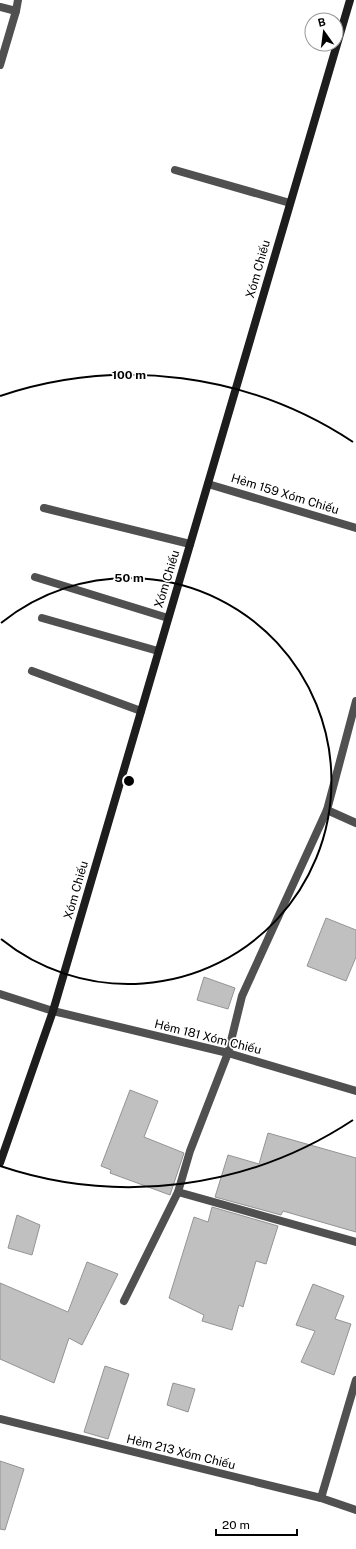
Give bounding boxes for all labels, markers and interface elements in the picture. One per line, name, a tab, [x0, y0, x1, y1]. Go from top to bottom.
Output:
north arrow	[304, 12, 344, 52]
text: B	[316, 15, 327, 29]
street label: Xóm Chiếu	[243, 238, 273, 300]
text: 100 m	[112, 368, 146, 382]
street label: Hẻm 159 Xóm Chiếu	[229, 471, 341, 517]
street label: Xóm Chiếu	[152, 548, 182, 610]
text: 50 m	[114, 571, 144, 585]
centre of rings	[122, 774, 136, 788]
street label: Xóm Chiếu	[61, 859, 91, 921]
street label: Hẻm 181 Xóm Chiếu	[153, 1017, 263, 1057]
street label: Hẻm 213 Xóm Chiếu	[125, 1432, 237, 1472]
scale bar	[216, 1511, 297, 1537]
text: 20 m	[222, 1518, 250, 1532]

